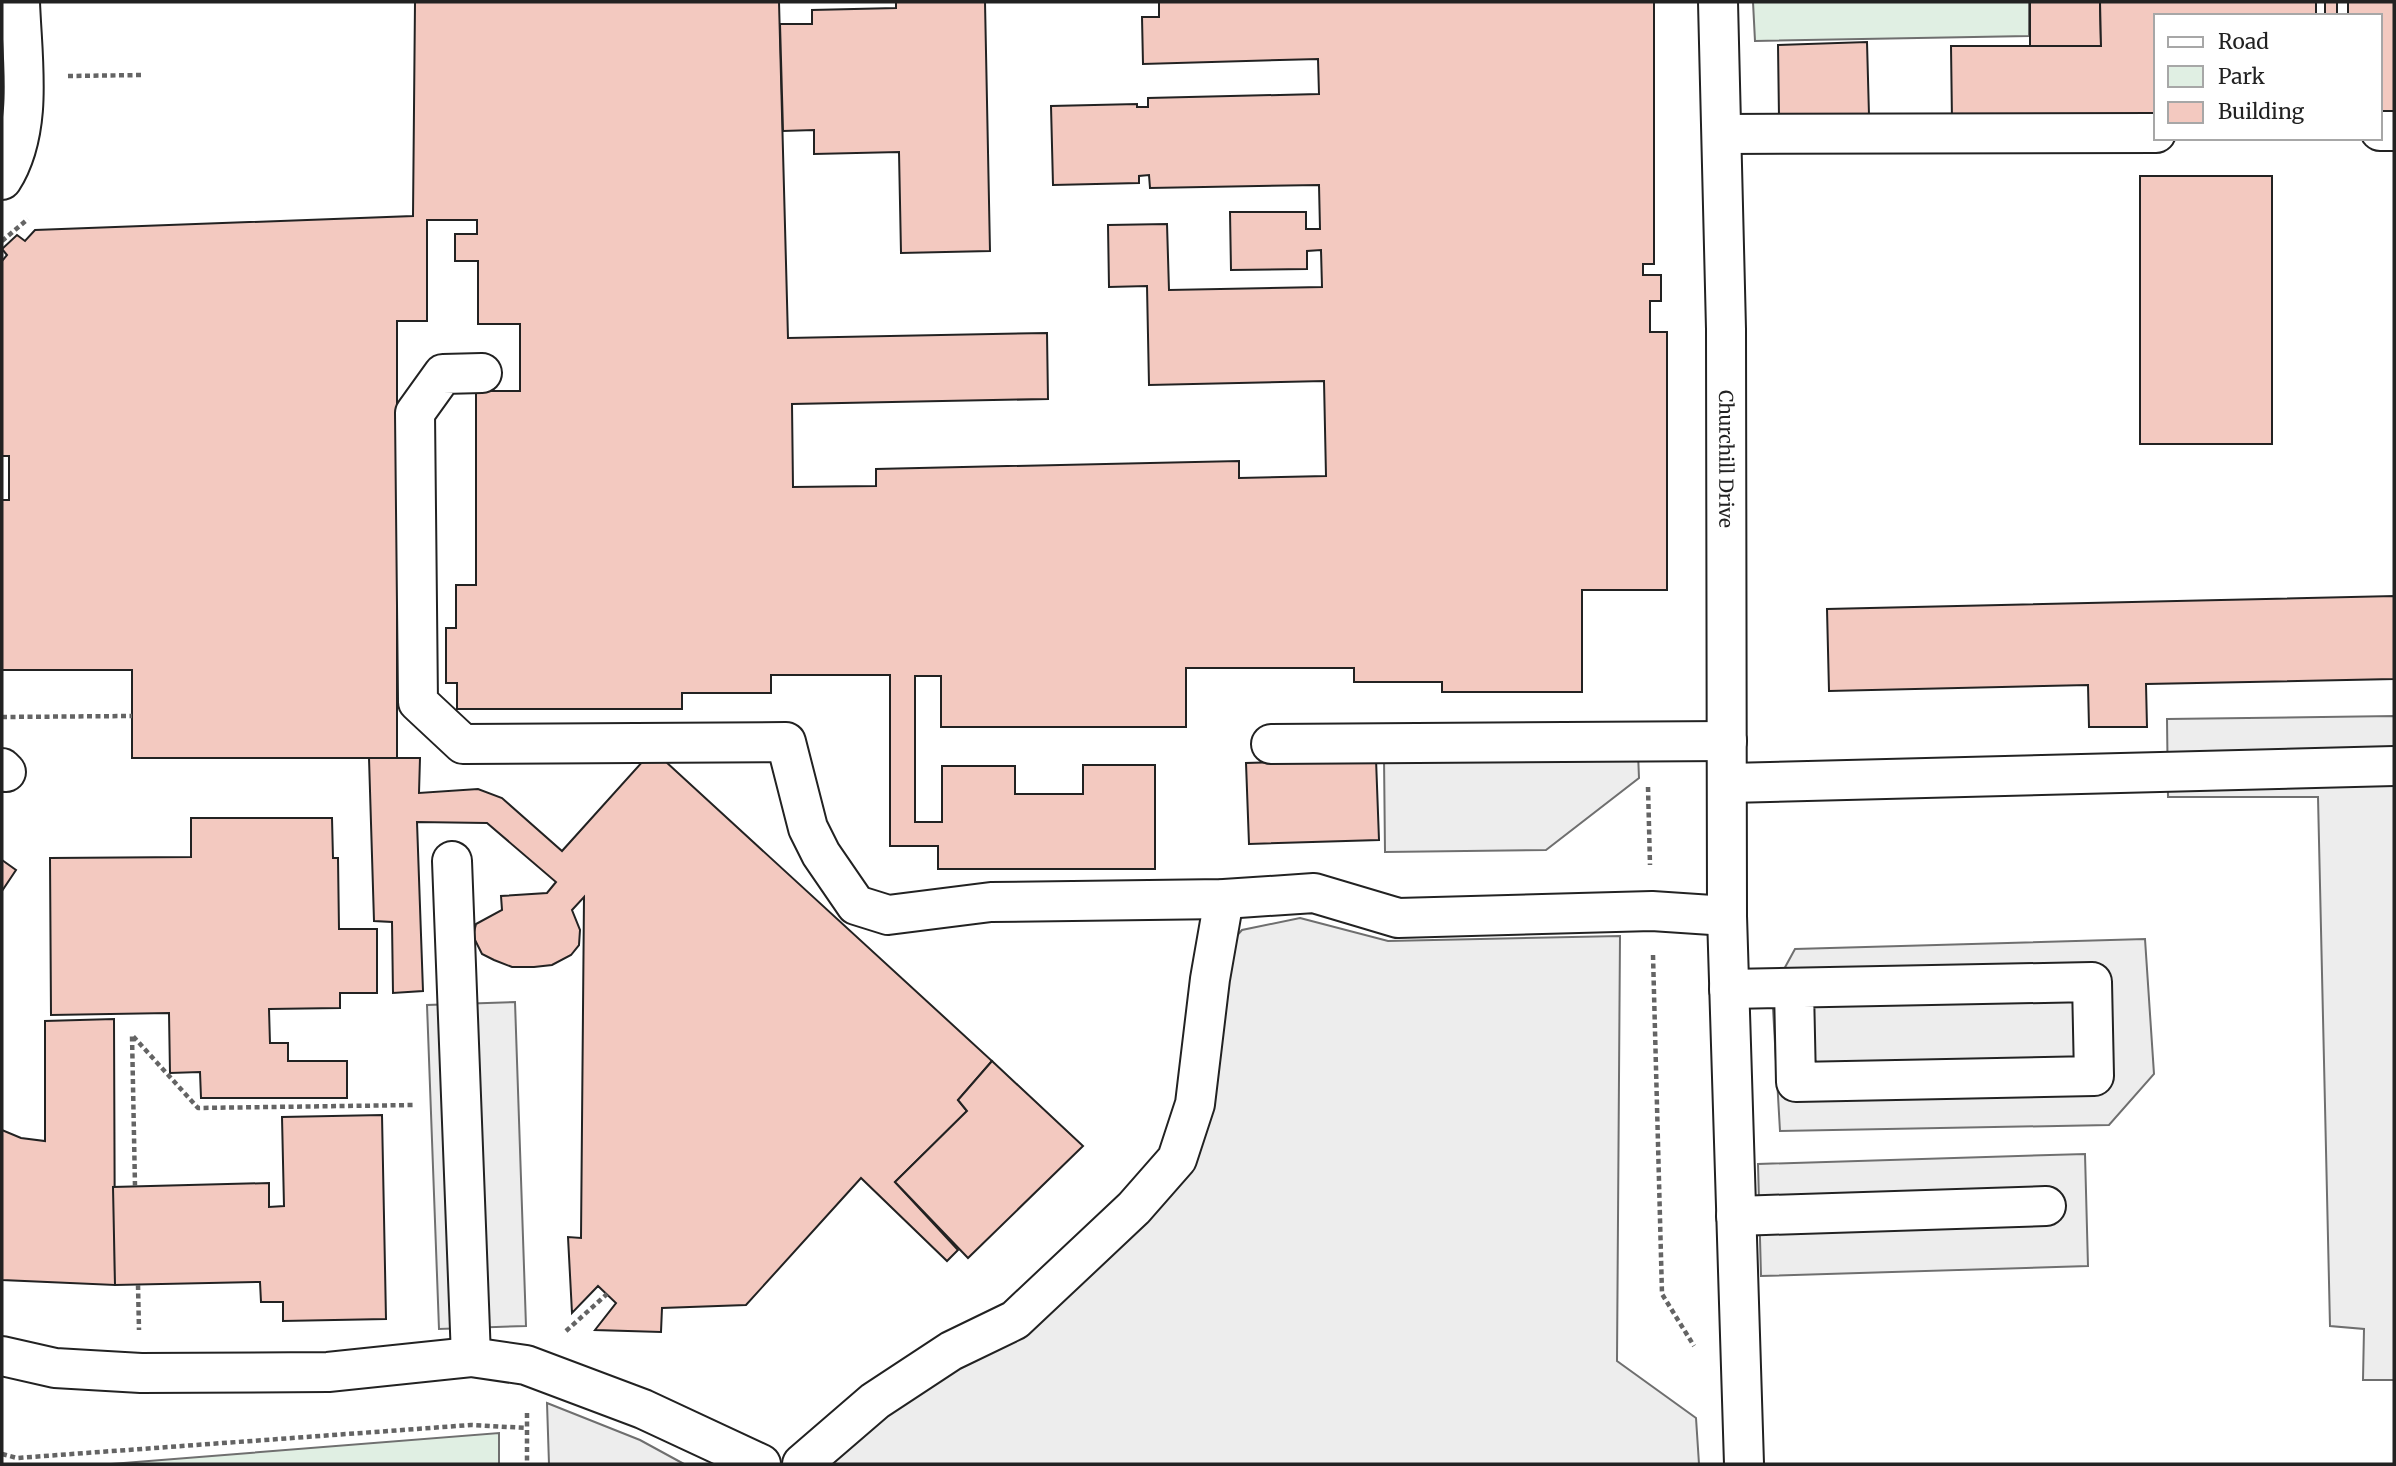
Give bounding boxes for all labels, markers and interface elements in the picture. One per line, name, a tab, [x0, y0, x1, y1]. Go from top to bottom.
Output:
legend	[2154, 14, 2382, 140]
text: Road	[2218, 28, 2269, 55]
text: Park	[2218, 63, 2265, 90]
text: Building	[2218, 98, 2305, 125]
street label: Churchill Drive	[1714, 390, 1738, 528]

